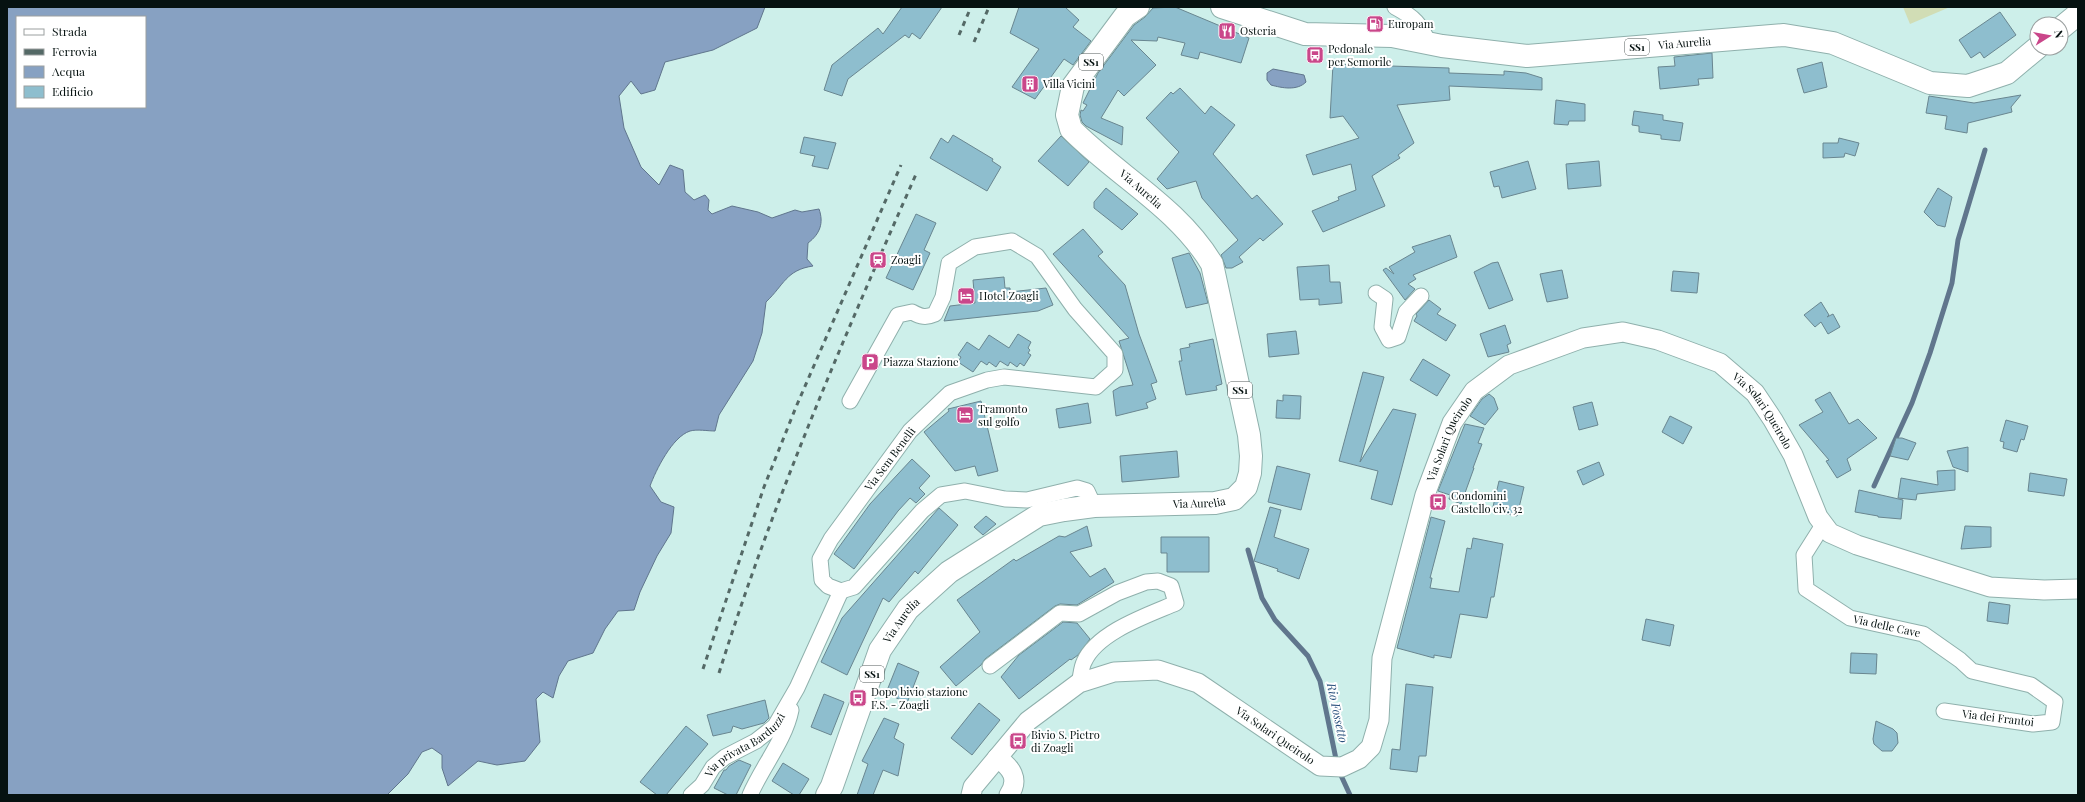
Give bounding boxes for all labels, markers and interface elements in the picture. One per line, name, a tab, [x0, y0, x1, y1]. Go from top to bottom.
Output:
fuel station icon: Europam	[1365, 14, 1385, 34]
legend	[16, 16, 146, 108]
place label: Europam	[1388, 16, 1434, 31]
north arrow	[2029, 16, 2069, 56]
restaurant icon: Osteria	[1217, 21, 1237, 41]
text: Strada	[52, 23, 87, 39]
place label: Osteria	[1240, 23, 1277, 38]
text: N	[2051, 29, 2067, 39]
street label: Via Aurelia	[1657, 33, 1712, 52]
road number: SS1	[1625, 39, 1649, 55]
place label: Pedonale per Semorile	[1328, 41, 1392, 69]
text: Ferrovia	[52, 43, 97, 59]
bus stop icon: Pedonale per Semorile	[1305, 45, 1325, 65]
road number: SS1	[1079, 54, 1103, 70]
text: Acqua	[51, 63, 85, 79]
building icon: Villa Vicini	[1020, 74, 1040, 94]
place label: Villa Vicini	[1042, 76, 1095, 91]
text: Edificio	[52, 83, 94, 99]
street label: Via Aurelia	[1116, 165, 1167, 212]
station icon: Zoagli	[868, 250, 888, 270]
place label: Zoagli	[891, 252, 921, 267]
hotel icon: Hotel Zoagli	[956, 286, 976, 306]
place label: Hotel Zoagli	[979, 288, 1039, 303]
parking icon: Piazza Stazione	[860, 352, 880, 372]
place label: Piazza Stazione	[883, 354, 959, 369]
street label: Via Solari Queirolo	[1729, 368, 1796, 452]
road number: SS1	[1228, 382, 1252, 398]
street label: Via Solari Queirolo	[1422, 393, 1475, 484]
place label: Tramonto sul golfo	[978, 401, 1028, 429]
hotel icon: Tramonto sul golfo	[955, 405, 975, 425]
street label: Via Sem Benelli	[860, 424, 918, 494]
place label: Condomini Castello civ. 32	[1451, 488, 1523, 516]
bus stop icon: Condomini Castello civ. 32	[1428, 492, 1448, 512]
street label: Via Aurelia	[1172, 493, 1227, 511]
street label: Via Aurelia	[879, 594, 923, 646]
street label: Via delle Cave	[1851, 611, 1922, 640]
road number: SS1	[860, 666, 884, 682]
water label: Rio Fossetto	[1324, 680, 1352, 744]
place label: Dopo bivio stazione F.S. - Zoagli	[871, 684, 968, 712]
bus stop icon: Dopo bivio stazione F.S. - Zoagli	[848, 688, 868, 708]
street label: Via Solari Queirolo	[1232, 702, 1318, 767]
street label: Via dei Frantoi	[1960, 706, 2035, 729]
street label: Via privata Barduzzi	[700, 710, 788, 780]
place label: Bivio S. Pietro di Zoagli	[1031, 727, 1100, 755]
bus stop icon: Bivio S. Pietro di Zoagli	[1008, 731, 1028, 751]

